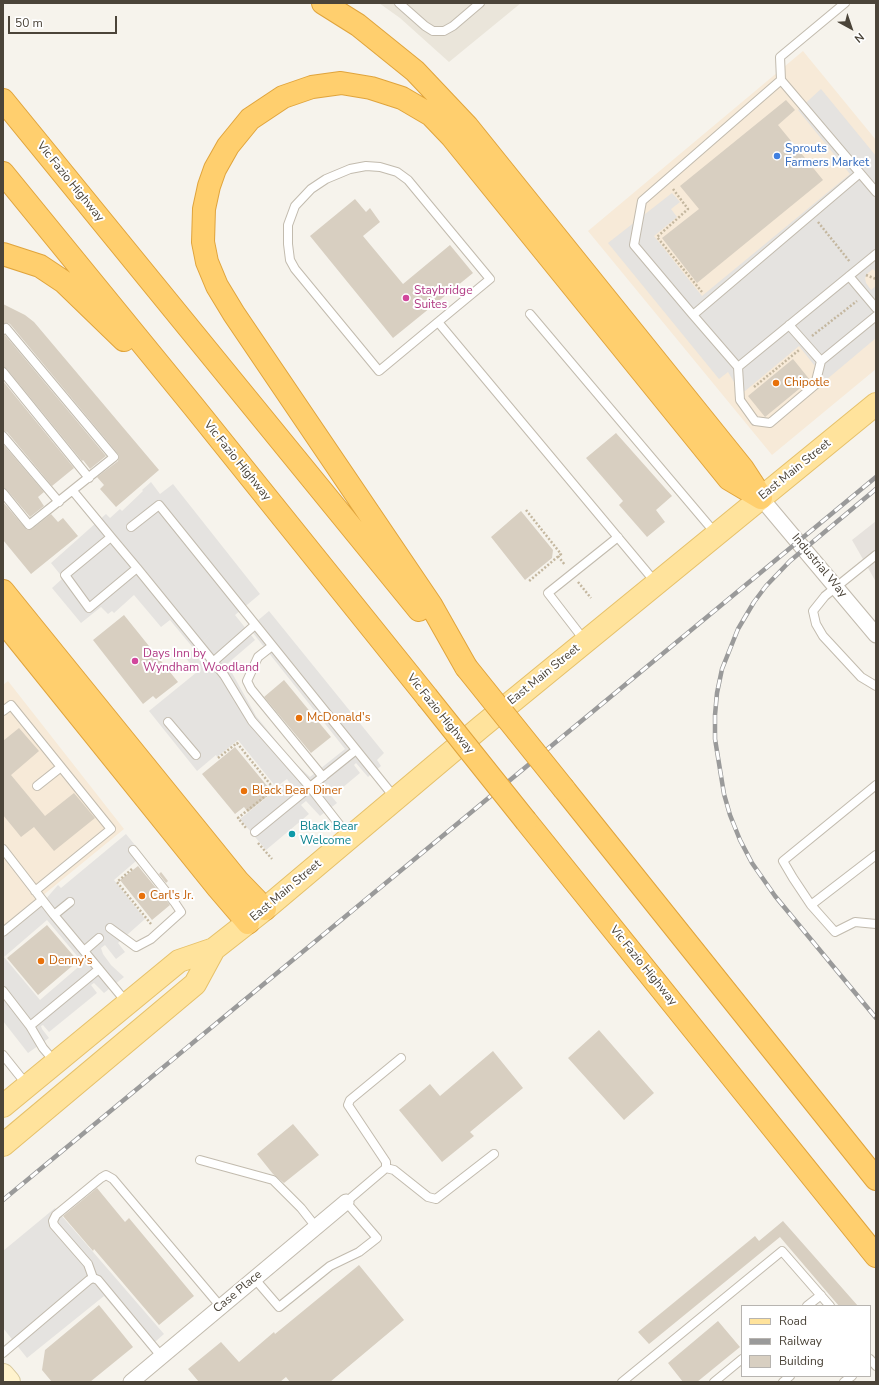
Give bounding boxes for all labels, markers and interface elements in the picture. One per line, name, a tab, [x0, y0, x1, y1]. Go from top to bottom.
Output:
scale bar	[10, 8, 119, 34]
north arrow	[831, 8, 871, 48]
text: 50 m	[15, 15, 43, 31]
text: N	[851, 29, 867, 46]
street label: Vic Fazio Highway	[33, 139, 107, 225]
place label: Sprouts Farmers Market	[785, 142, 869, 170]
marker: Sprouts Farmers Market	[772, 151, 782, 161]
place label: Staybridge Suites	[414, 284, 473, 312]
marker: Staybridge Suites	[401, 293, 411, 303]
place label: Chipotle	[784, 376, 829, 390]
marker: Chipotle	[771, 378, 781, 388]
street label: Vic Fazio Highway	[200, 418, 274, 504]
street label: East Main Street	[756, 437, 834, 503]
street label: Industrial Way	[788, 531, 850, 601]
street label: East Main Street	[505, 642, 583, 708]
place label: Days Inn by Wyndham Woodland	[143, 647, 259, 675]
marker: Days Inn by Wyndham Woodland	[130, 656, 140, 666]
street label: Vic Fazio Highway	[403, 671, 477, 757]
place label: McDonald's	[307, 711, 370, 725]
marker: McDonald's	[294, 713, 304, 723]
place label: Black Bear Diner	[252, 784, 342, 798]
marker: Black Bear Diner	[239, 786, 249, 796]
place label: Black Bear Welcome	[300, 820, 358, 848]
marker: Black Bear Welcome	[287, 829, 297, 839]
street label: East Main Street	[248, 857, 324, 925]
place label: Carl's Jr.	[150, 889, 194, 903]
marker: Carl's Jr.	[137, 891, 147, 901]
street label: Vic Fazio Highway	[606, 923, 680, 1009]
place label: Denny's	[49, 954, 92, 968]
marker: Denny's	[36, 956, 46, 966]
street label: Case Place	[211, 1268, 265, 1316]
legend	[741, 1305, 871, 1377]
text: Road	[779, 1313, 807, 1329]
text: Railway	[779, 1333, 822, 1349]
text: Building	[779, 1353, 824, 1369]

